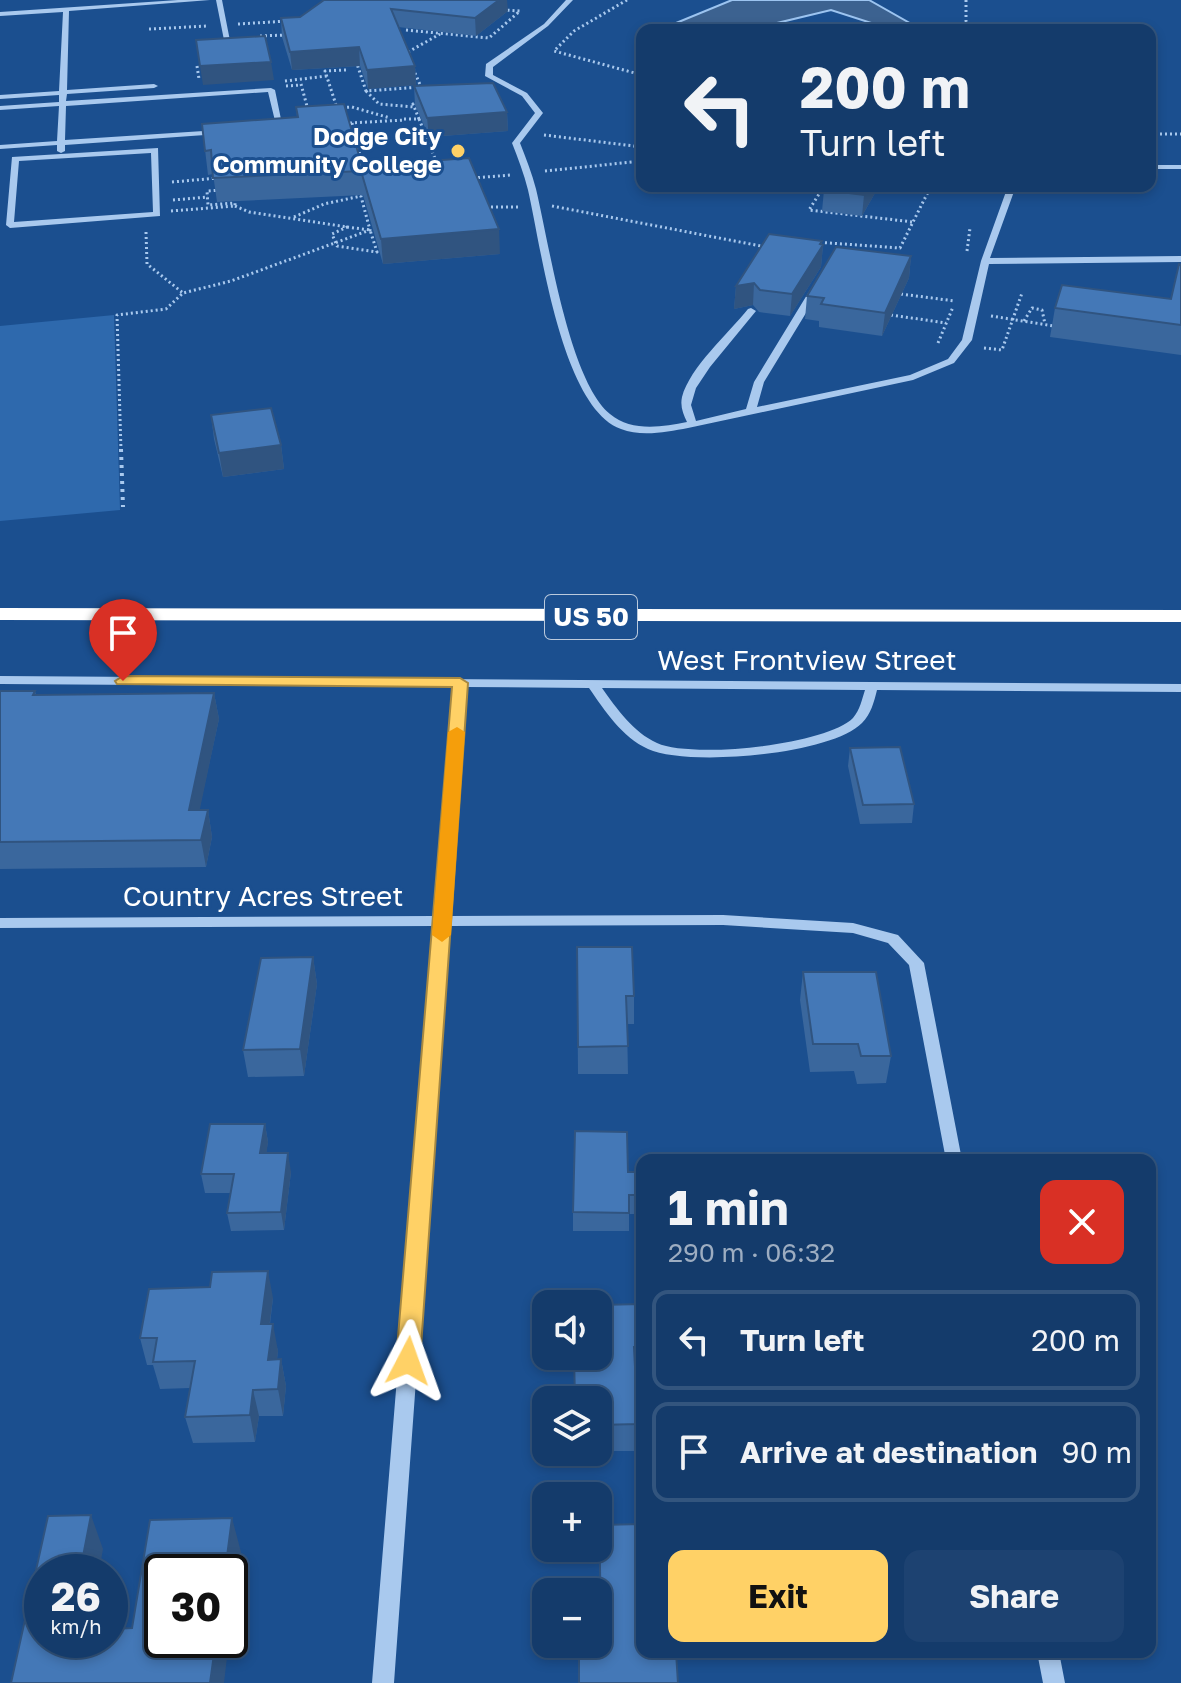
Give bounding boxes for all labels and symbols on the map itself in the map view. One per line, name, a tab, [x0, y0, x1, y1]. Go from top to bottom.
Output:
place label: Dodge City Community College	[212, 121, 443, 178]
marker: Dodge City Community College	[449, 142, 467, 160]
road number: US 50	[545, 595, 637, 639]
pin	[89, 599, 157, 681]
street label: West Frontview Street	[657, 643, 957, 676]
street label: Country Acres Street	[123, 879, 403, 912]
position arrow	[366, 1319, 450, 1403]
speed limit sign: 30	[144, 1554, 248, 1658]

